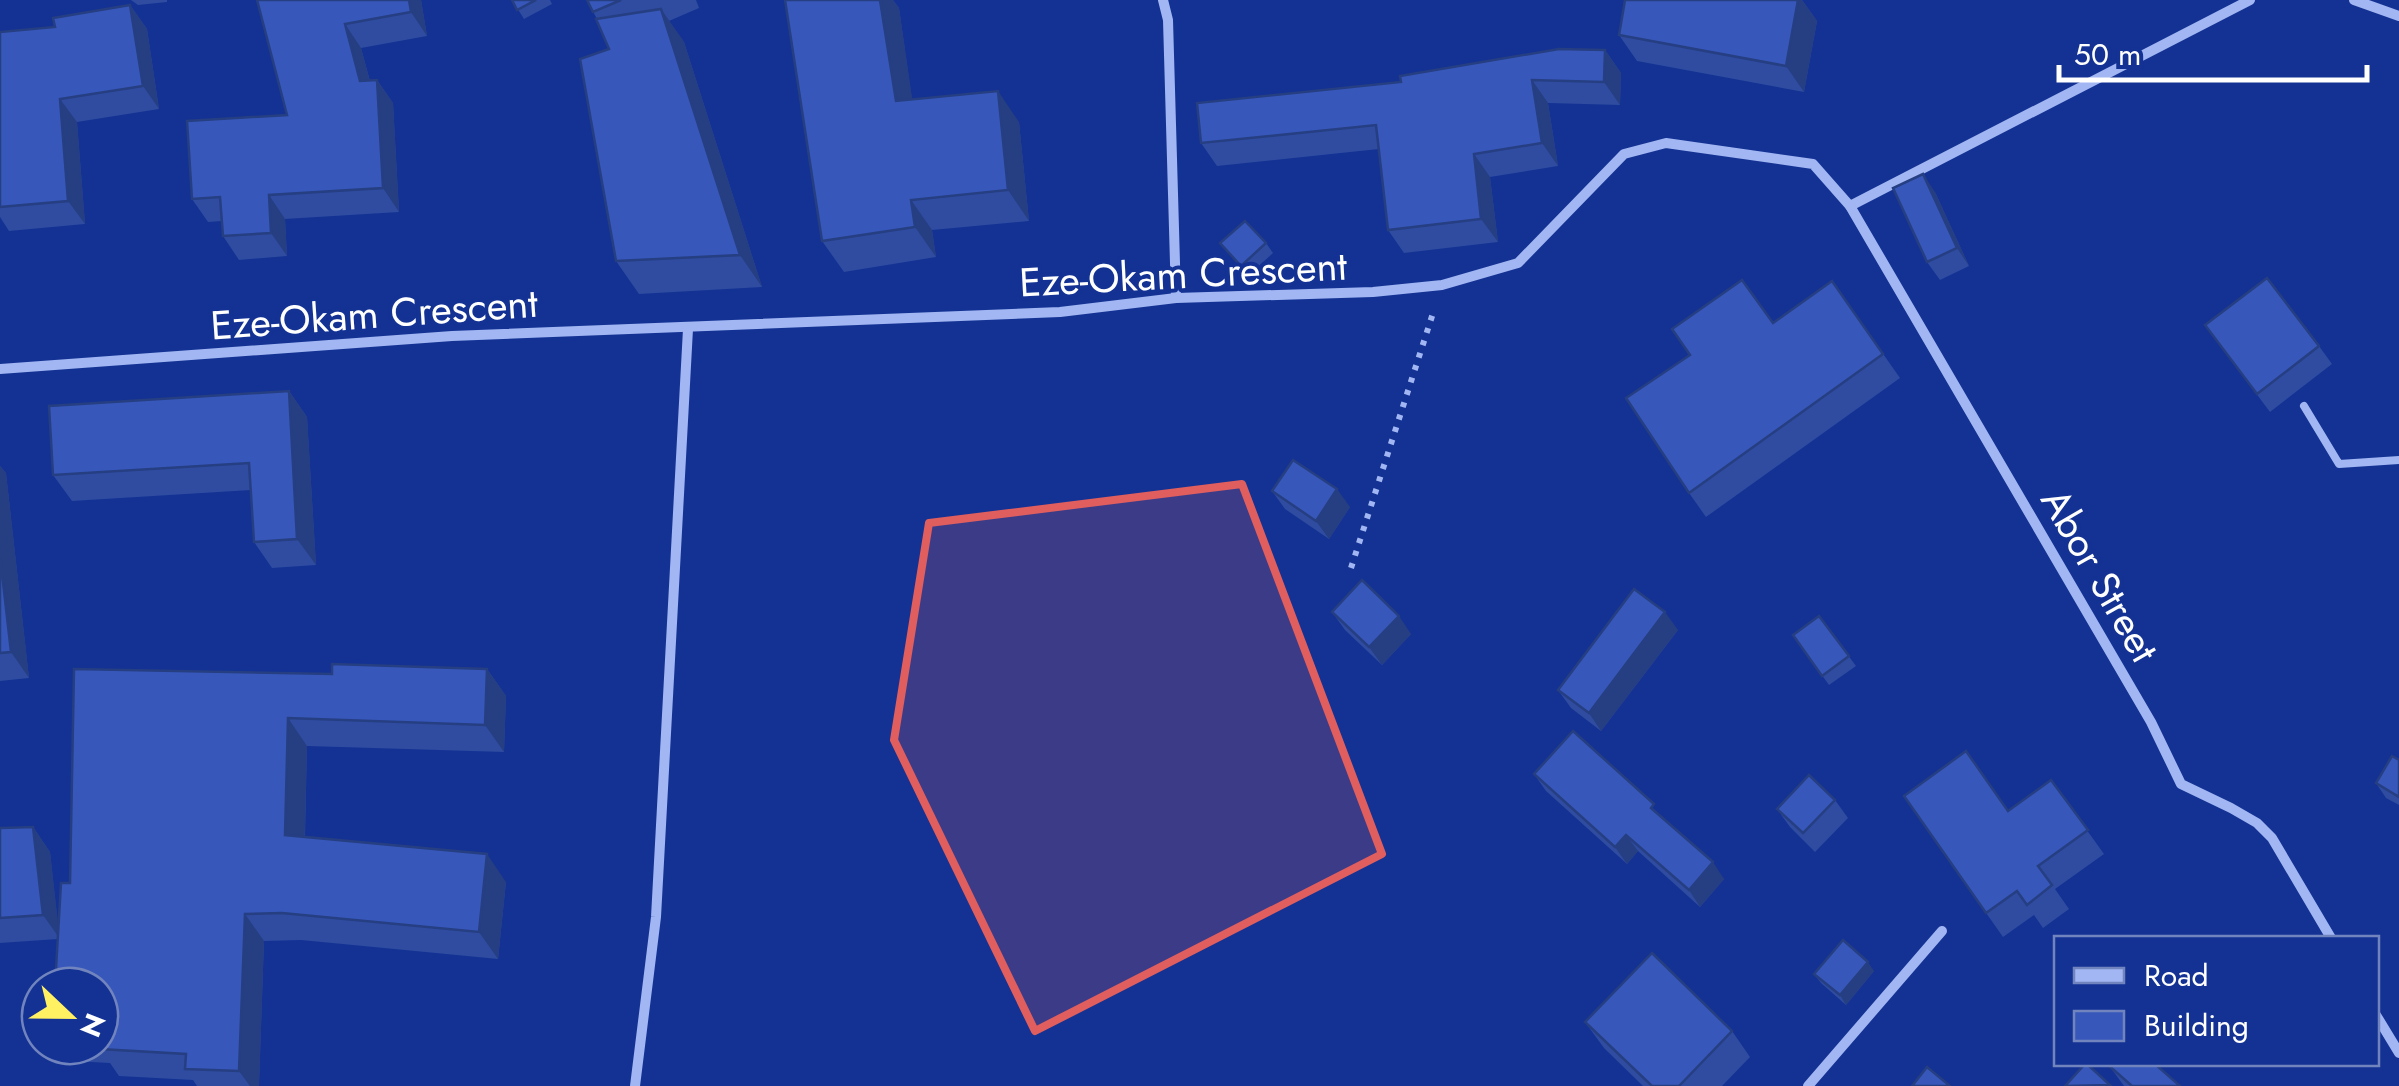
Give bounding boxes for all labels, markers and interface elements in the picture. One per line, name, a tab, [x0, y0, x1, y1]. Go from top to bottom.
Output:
scale bar	[2059, 20, 2366, 82]
text: 50 m	[2074, 33, 2141, 76]
street label: Eze-Okam Crescent	[1018, 236, 1349, 312]
street label: Eze-Okam Crescent	[208, 274, 540, 354]
street label: Abor Street	[2027, 477, 2173, 673]
legend	[2054, 936, 2379, 1066]
text: Road	[2144, 954, 2209, 997]
north arrow	[20, 966, 120, 1066]
text: Building	[2144, 1004, 2249, 1047]
text: N	[70, 1007, 116, 1043]

